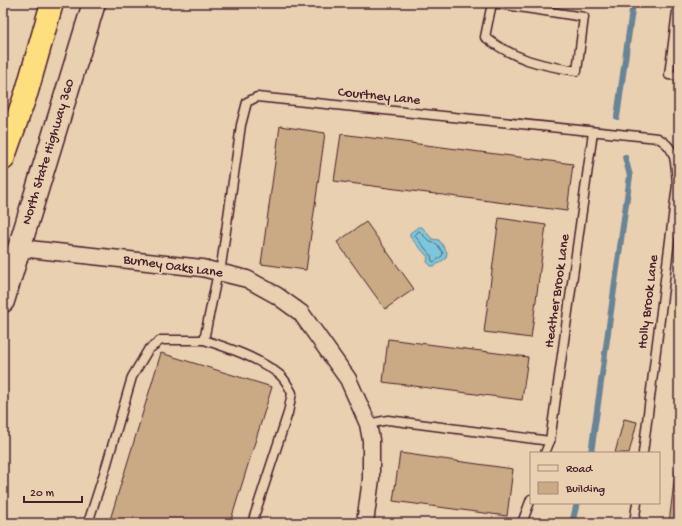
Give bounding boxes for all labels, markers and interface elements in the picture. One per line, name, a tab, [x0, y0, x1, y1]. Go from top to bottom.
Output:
street label: North State Highway 360	[19, 77, 79, 227]
street label: Courtney Lane	[337, 84, 422, 110]
street label: Heather Brook Lane	[542, 232, 575, 349]
street label: Burney Oaks Lane	[121, 251, 225, 283]
street label: Holly Brook Lane	[635, 253, 663, 350]
legend	[530, 452, 660, 504]
text: Road	[566, 463, 593, 477]
scale bar	[24, 478, 82, 504]
text: Building	[565, 483, 605, 497]
text: 20 m	[30, 487, 55, 501]

